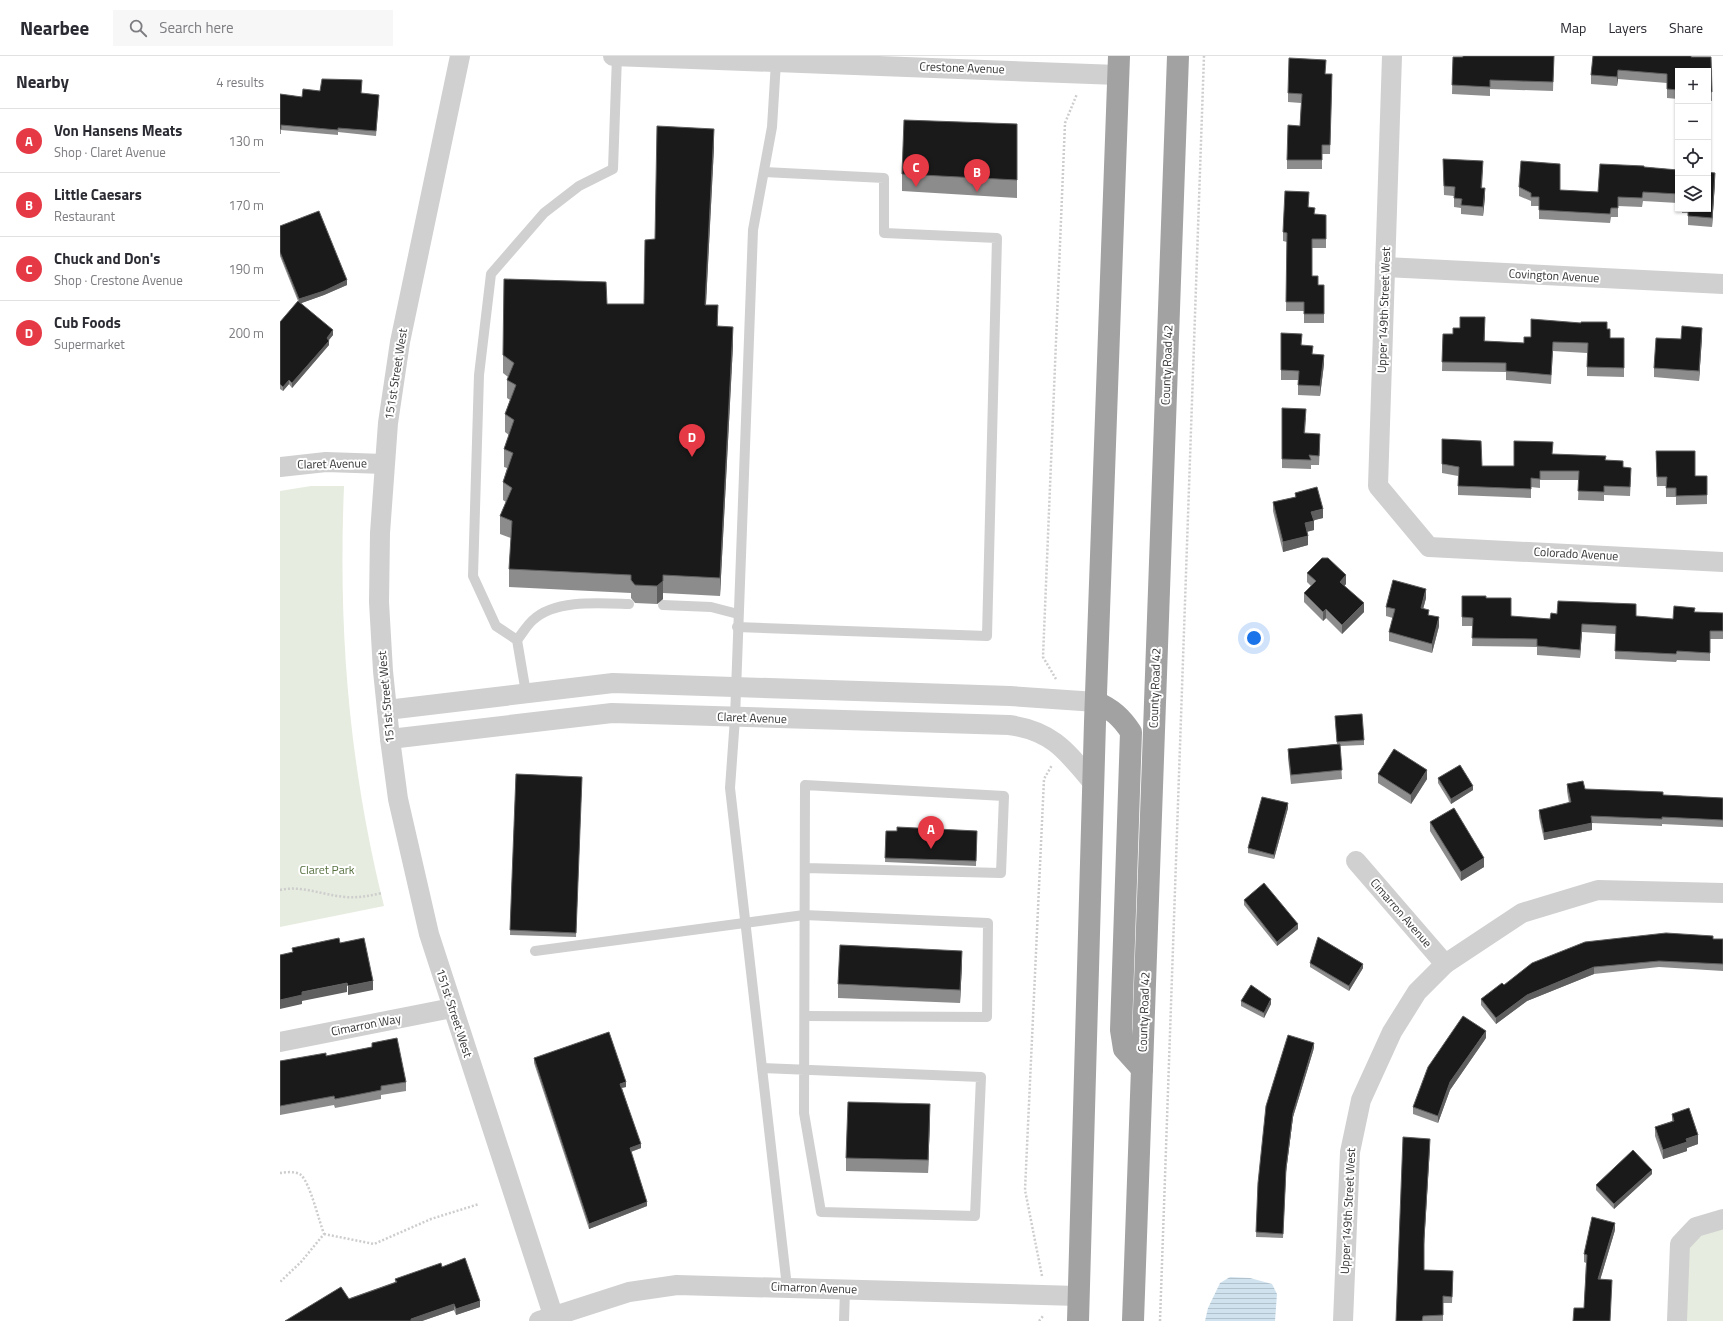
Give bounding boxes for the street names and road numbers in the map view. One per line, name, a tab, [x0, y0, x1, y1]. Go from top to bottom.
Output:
street label: Crestone Avenue	[919, 57, 1005, 78]
street label: Upper 149th Street West	[1372, 246, 1395, 374]
street label: Covington Avenue	[1508, 264, 1600, 287]
street label: County Road 42	[1156, 325, 1177, 405]
street label: 151st Street West	[379, 326, 412, 421]
street label: Claret Avenue	[297, 453, 367, 474]
street label: Colorado Avenue	[1533, 542, 1619, 565]
street label: County Road 42	[1144, 648, 1165, 728]
street label: 151st Street West	[372, 649, 399, 744]
street label: Claret Avenue	[717, 707, 787, 728]
street label: Cimarron Avenue	[1366, 874, 1437, 951]
street label: 151st Street West	[431, 966, 478, 1060]
street label: County Road 42	[1133, 972, 1154, 1052]
street label: Cimarron Way	[329, 1008, 403, 1041]
street label: Upper 149th Street West	[1335, 1147, 1360, 1275]
street label: Cimarron Avenue	[771, 1276, 857, 1299]

